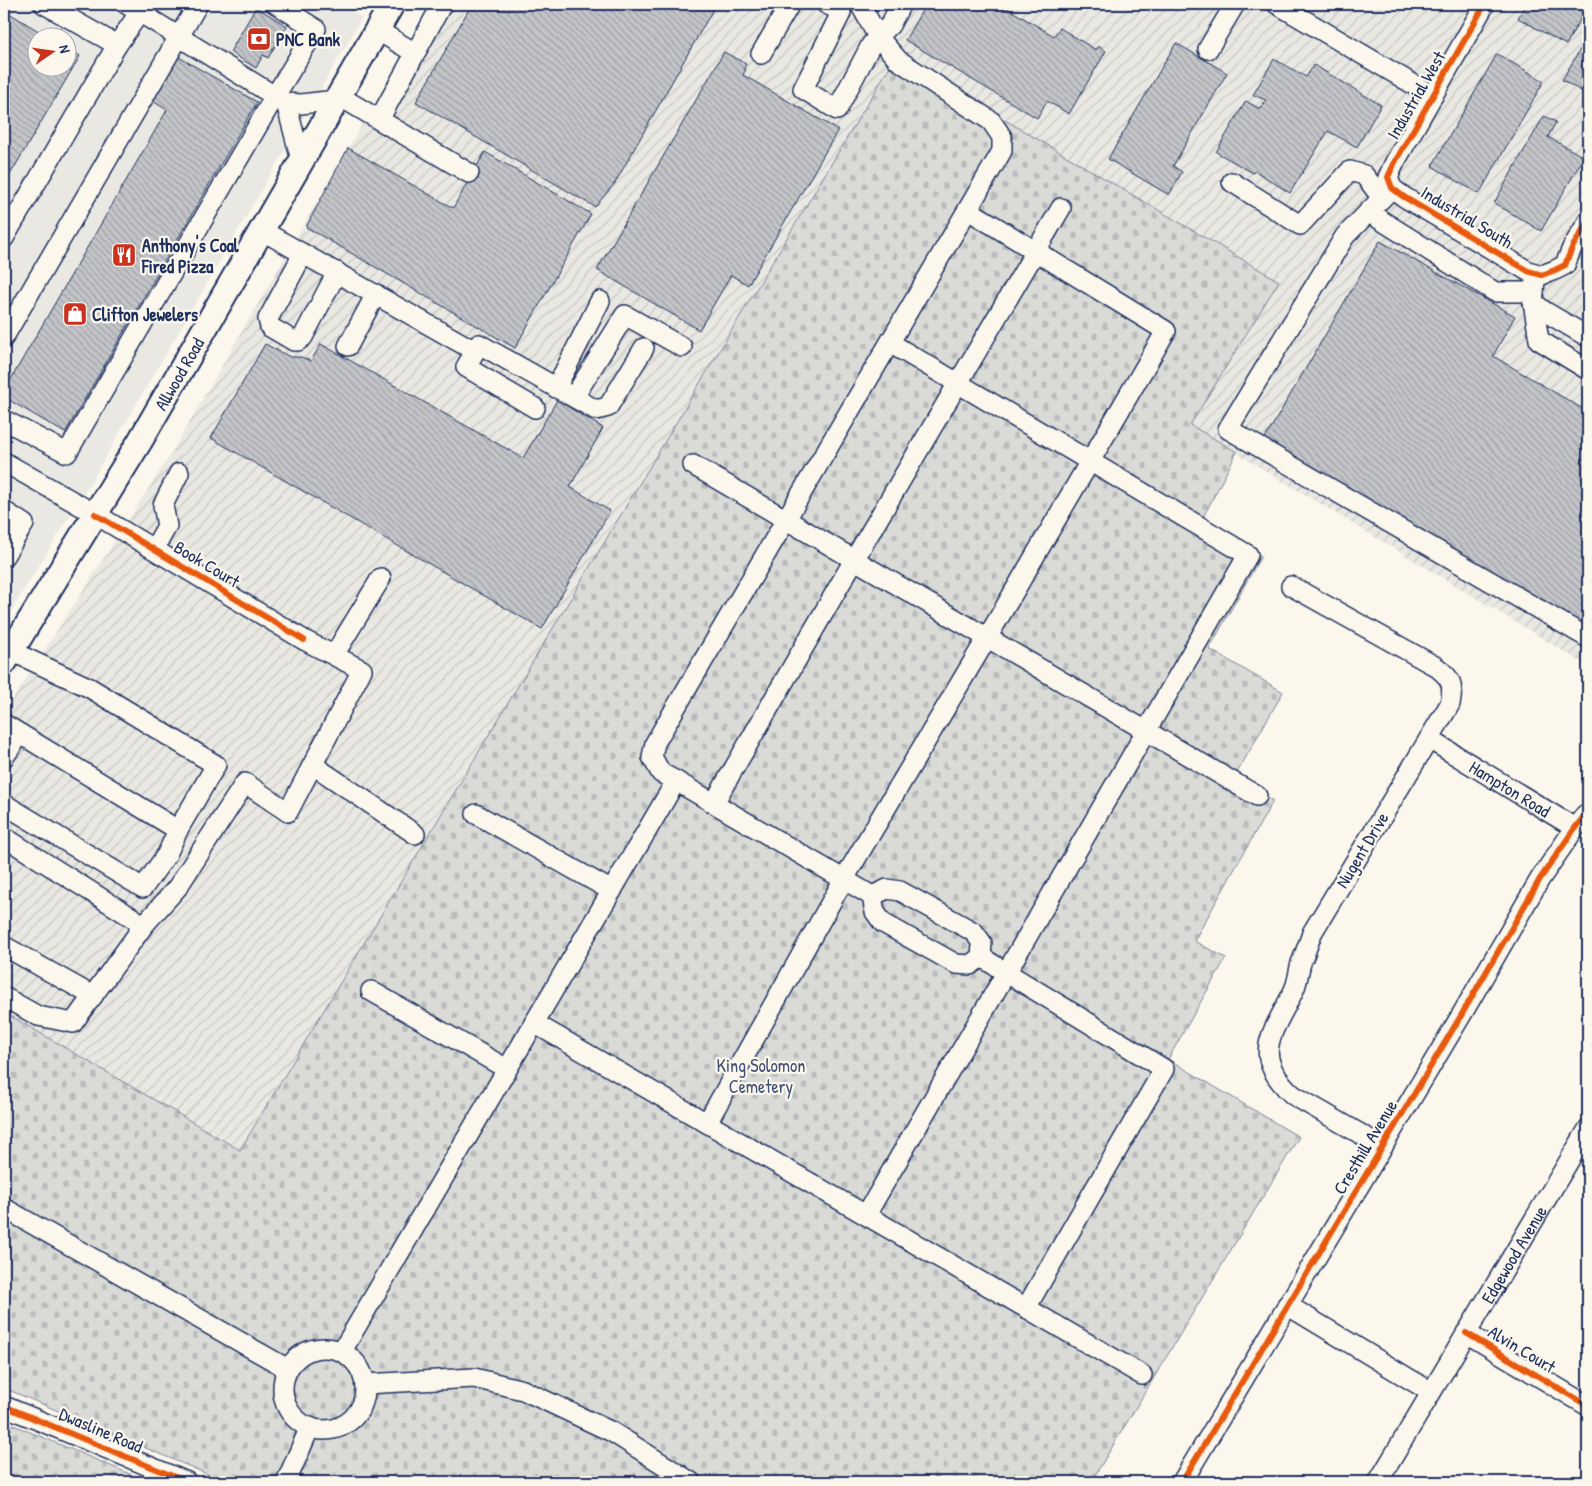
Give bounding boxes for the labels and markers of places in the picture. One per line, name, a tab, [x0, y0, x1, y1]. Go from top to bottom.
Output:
bank icon: PNC Bank	[246, 26, 272, 52]
place label: PNC Bank	[276, 27, 341, 52]
place label: Anthony's Coal Fired Pizza	[141, 233, 240, 279]
restaurant icon: Anthony's Coal Fired Pizza	[111, 242, 137, 268]
shop icon: Clifton Jewelers	[62, 301, 88, 327]
place label: Clifton Jewelers	[92, 302, 198, 327]

